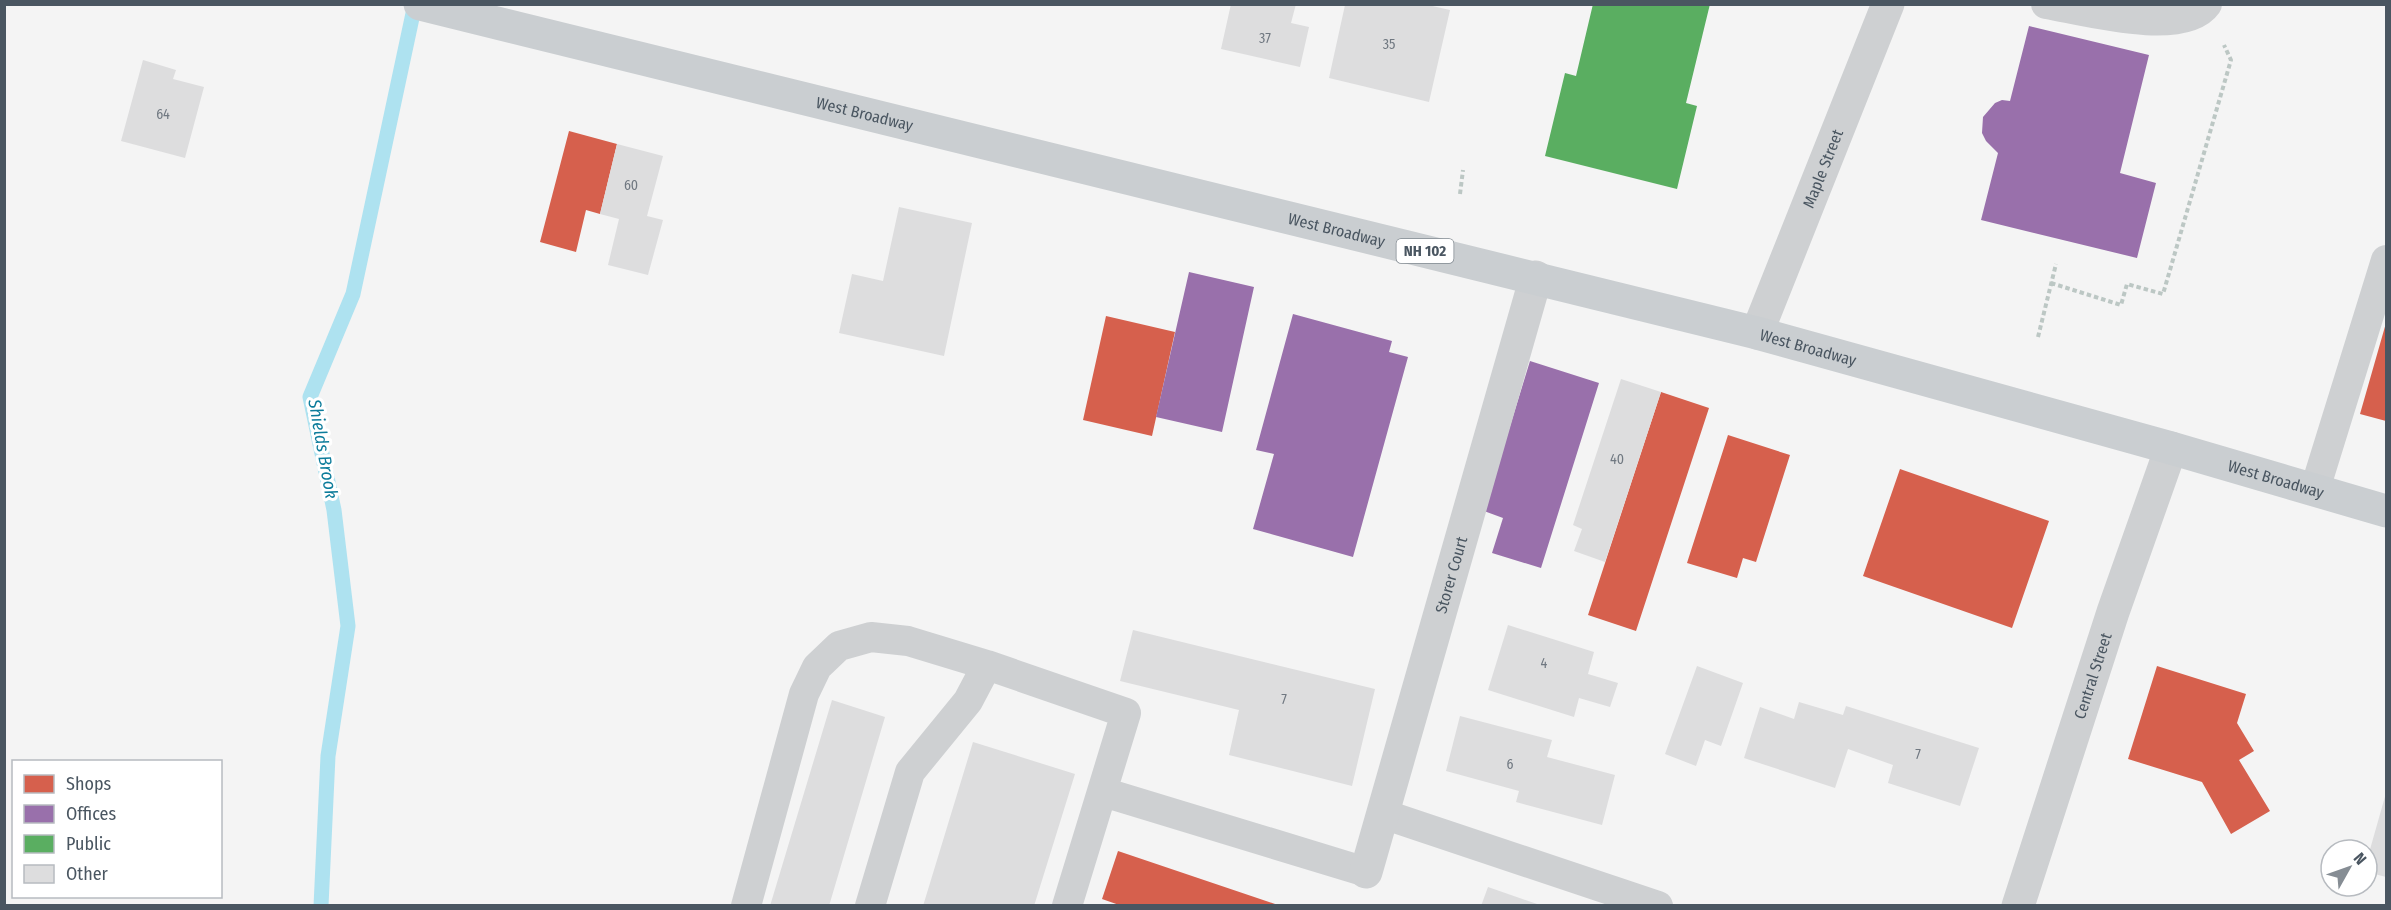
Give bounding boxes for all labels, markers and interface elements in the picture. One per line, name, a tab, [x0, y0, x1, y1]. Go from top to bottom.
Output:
house number: 37	[1259, 30, 1271, 47]
house number: 35	[1383, 36, 1395, 53]
street label: West Broadway	[814, 92, 916, 135]
house number: 64	[156, 106, 170, 123]
street label: Maple Street	[1798, 126, 1847, 211]
house number: 60	[624, 177, 638, 194]
street label: West Broadway	[1286, 208, 1388, 251]
road number: NH 102	[1396, 239, 1454, 263]
street label: West Broadway	[1758, 325, 1859, 370]
water label: Shields Brook	[303, 397, 343, 501]
house number: 40	[1610, 451, 1624, 468]
street label: West Broadway	[2226, 456, 2327, 502]
street label: Storer Court	[1431, 533, 1471, 616]
street label: Central Street	[2070, 629, 2115, 721]
house number: 4	[1541, 655, 1548, 672]
house number: 7	[1281, 691, 1287, 708]
house number: 7	[1915, 746, 1921, 763]
house number: 6	[1507, 756, 1514, 773]
legend	[12, 760, 222, 898]
text: Shops	[66, 773, 111, 795]
text: Offices	[66, 803, 116, 825]
text: Public	[66, 833, 111, 855]
north arrow	[2319, 838, 2379, 898]
text: N	[2350, 849, 2370, 868]
text: Other	[66, 863, 109, 885]

